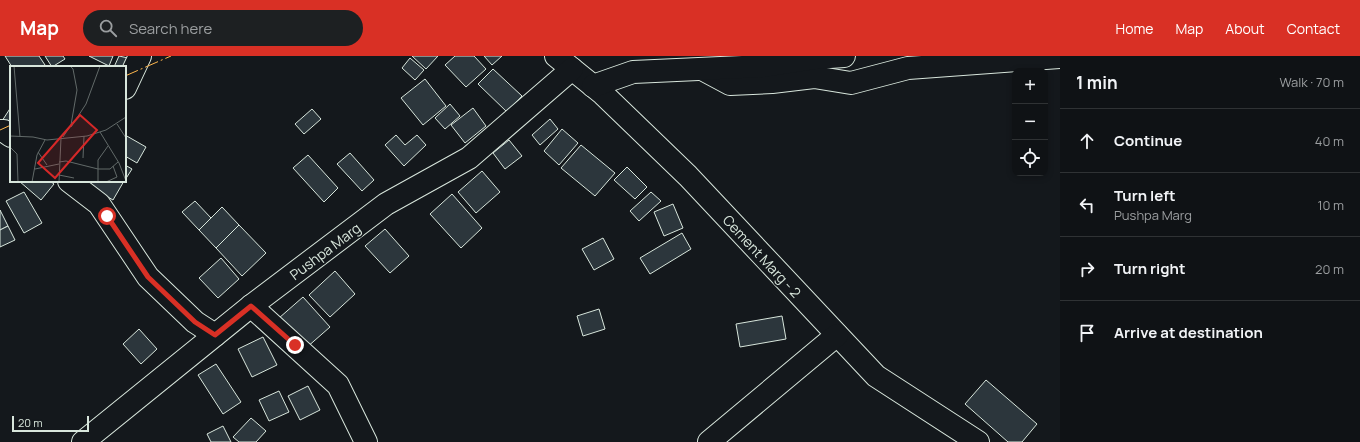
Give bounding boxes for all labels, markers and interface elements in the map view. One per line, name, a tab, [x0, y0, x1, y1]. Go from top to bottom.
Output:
search box	[83, 10, 363, 46]
text: Map	[20, 15, 59, 41]
icon: search	[97, 17, 119, 39]
text: Search here	[129, 18, 212, 39]
text: Home	[1116, 19, 1153, 38]
text: Map	[1175, 19, 1203, 38]
text: About	[1225, 19, 1265, 38]
text: Contact	[1287, 19, 1340, 38]
inset map	[10, 66, 126, 182]
map controls	[1012, 68, 1048, 176]
button: +	[1012, 68, 1048, 104]
text: 1 min	[1076, 71, 1118, 94]
text: Walk · 70 m	[1279, 73, 1344, 91]
button: −	[1012, 104, 1048, 140]
icon: ahead	[1076, 130, 1098, 152]
text: Continue	[1114, 130, 1182, 151]
text: 40 m	[1315, 132, 1344, 150]
button: locate	[1012, 140, 1048, 176]
text: Turn left	[1114, 185, 1176, 206]
icon: left	[1076, 194, 1098, 216]
text: 10 m	[1317, 196, 1344, 214]
text: Pushpa Marg	[1114, 206, 1192, 224]
route start	[98, 207, 116, 225]
street label: Cement Marg - 2	[719, 211, 805, 301]
street label: Pushpa Marg	[286, 218, 364, 284]
icon: right	[1076, 258, 1098, 280]
text: Turn right	[1114, 258, 1185, 279]
text: 20 m	[1315, 260, 1344, 278]
icon: arrive	[1076, 322, 1098, 344]
text: Arrive at destination	[1114, 322, 1263, 343]
route end	[286, 336, 304, 354]
scale bar	[12, 414, 89, 433]
text: 20 m	[18, 415, 43, 430]

